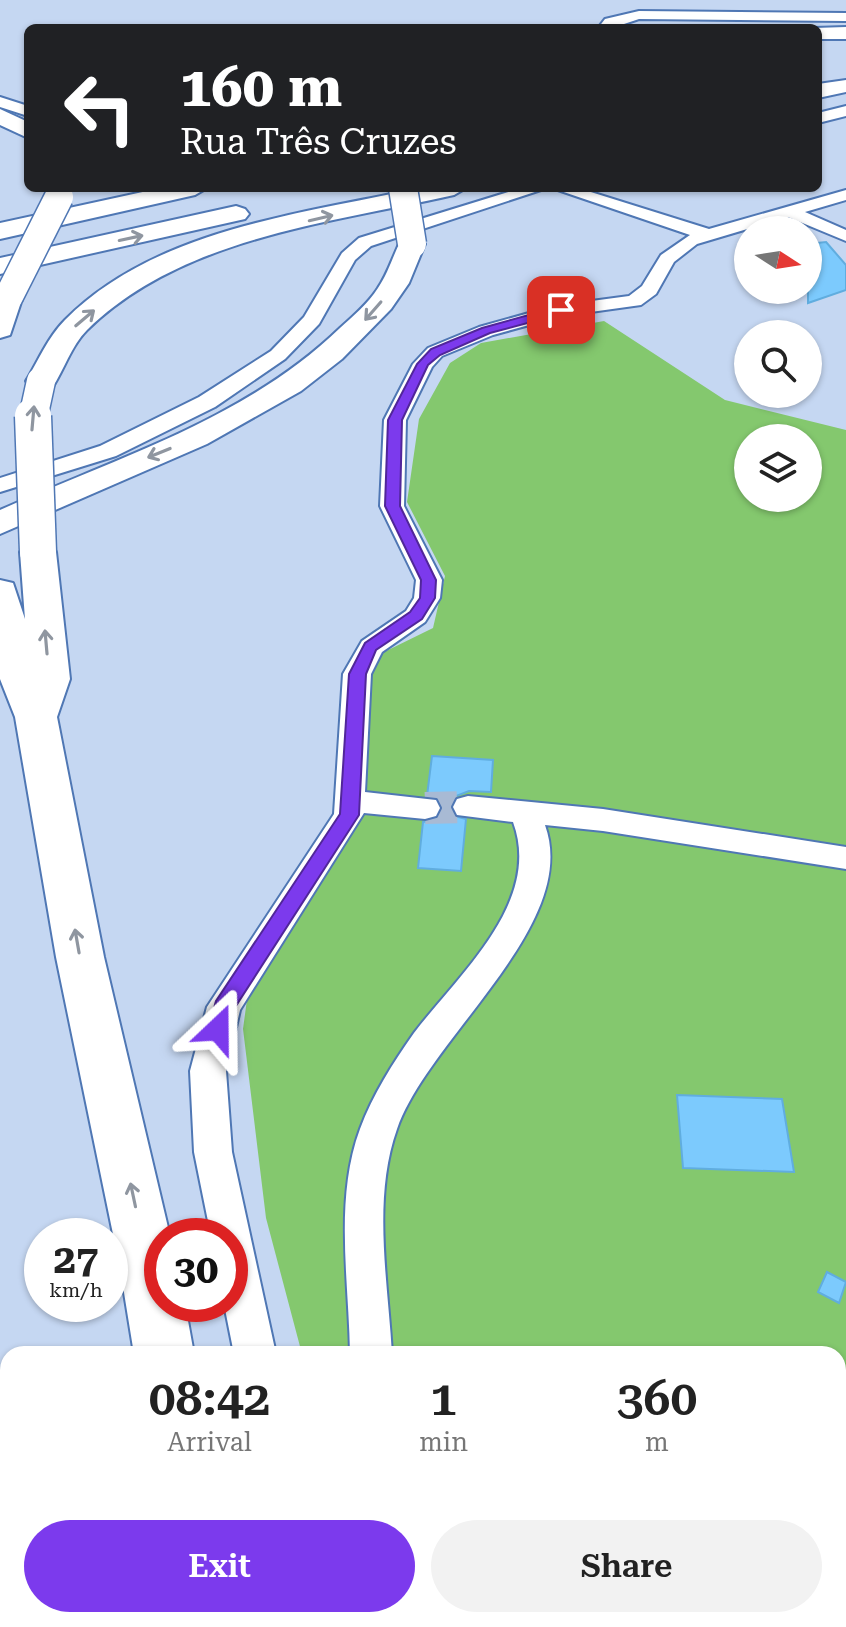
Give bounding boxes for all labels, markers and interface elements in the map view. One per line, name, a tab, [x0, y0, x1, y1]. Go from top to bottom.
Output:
text: 160 m	[180, 54, 342, 120]
icon: left	[48, 56, 152, 160]
text: Rua Três Cruzes	[180, 121, 457, 163]
one-way arrow	[308, 210, 334, 225]
north arrow	[734, 216, 822, 304]
map controls	[734, 216, 822, 512]
one-way arrow	[118, 230, 143, 245]
pin	[527, 276, 595, 344]
icon: arrive	[539, 288, 583, 332]
one-way arrow	[365, 300, 383, 320]
one-way arrow	[74, 309, 95, 327]
button: search	[734, 320, 822, 408]
one-way arrow	[26, 405, 41, 432]
button: layers	[734, 424, 822, 512]
one-way arrow	[147, 447, 172, 461]
one-way arrow	[38, 629, 53, 656]
one-way arrow	[69, 929, 84, 954]
position arrow	[176, 987, 260, 1071]
one-way arrow	[125, 1183, 140, 1208]
speed limit sign: 30	[144, 1218, 248, 1322]
text: 27	[54, 1236, 98, 1283]
text: km/h	[49, 1278, 103, 1302]
text: 08:42	[149, 1371, 270, 1427]
text: 1	[430, 1371, 457, 1427]
text: 360	[617, 1371, 697, 1427]
text: Arrival	[167, 1427, 252, 1457]
text: min	[419, 1427, 468, 1457]
text: m	[645, 1427, 669, 1457]
button: Exit	[24, 1520, 415, 1612]
button: Share	[431, 1520, 822, 1612]

